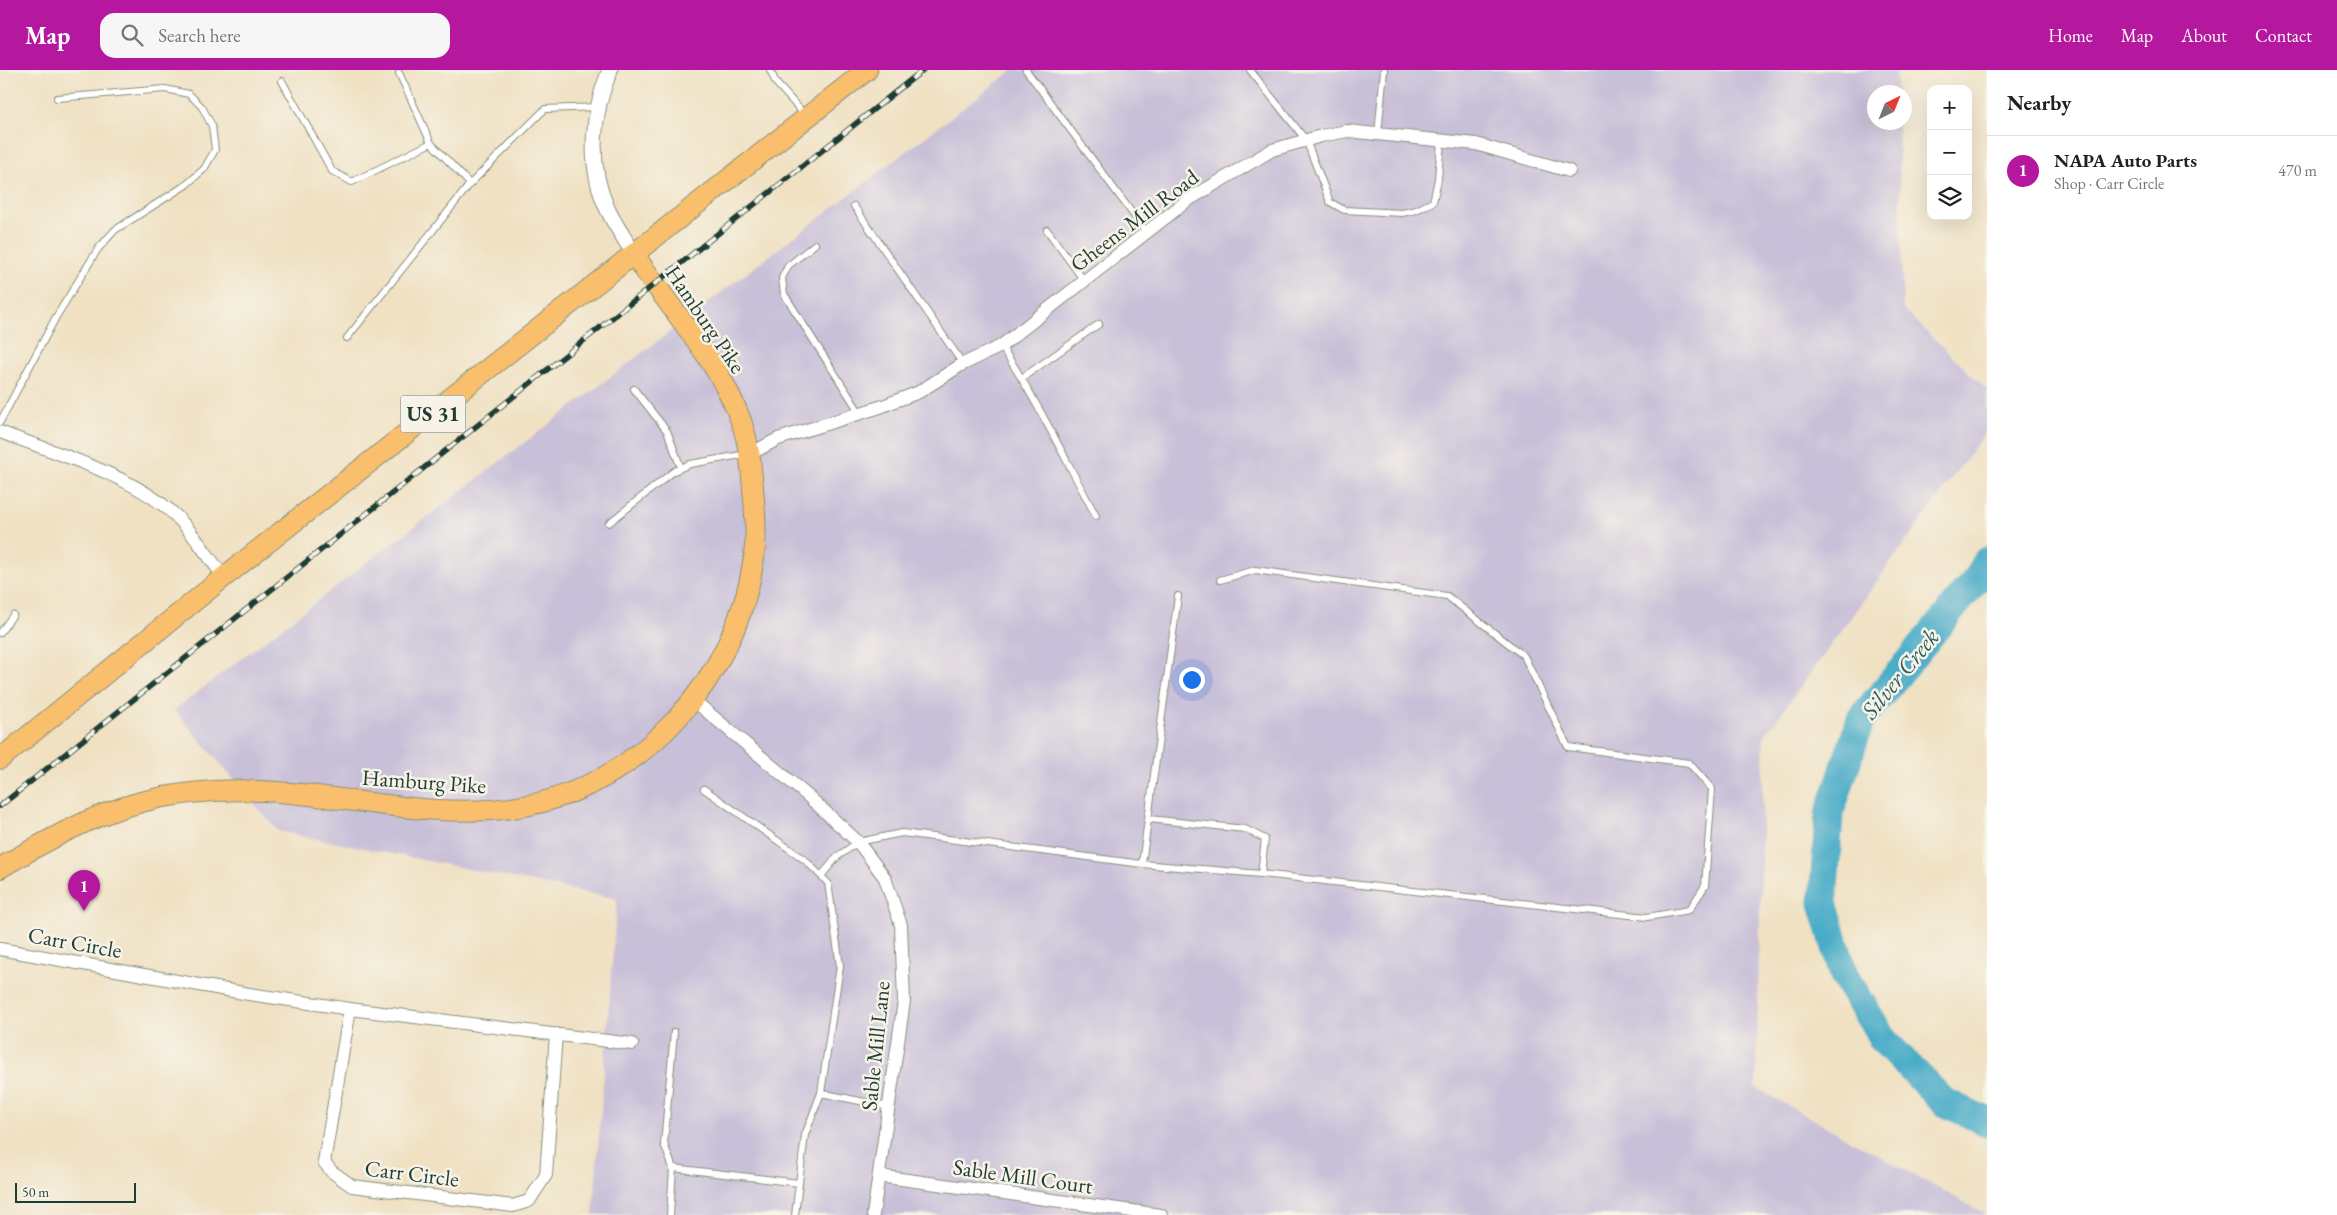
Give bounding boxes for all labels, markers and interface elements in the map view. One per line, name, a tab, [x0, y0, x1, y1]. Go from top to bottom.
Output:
search box	[100, 13, 450, 58]
text: Map	[25, 20, 70, 51]
icon: search	[118, 21, 146, 49]
text: Search here	[158, 23, 241, 48]
text: Home	[2048, 24, 2093, 47]
text: Map	[2121, 24, 2153, 47]
text: About	[2181, 24, 2227, 47]
text: Contact	[2255, 24, 2312, 47]
north arrow	[1867, 85, 1912, 130]
map controls	[1927, 85, 1972, 220]
button: +	[1927, 85, 1972, 130]
text: Nearby	[2007, 89, 2071, 116]
button: −	[1927, 130, 1972, 175]
text: NAPA Auto Parts	[2054, 148, 2197, 173]
text: 1	[2019, 160, 2027, 181]
text: 470 m	[2278, 160, 2317, 181]
street label: Gheens Mill Road	[1064, 162, 1205, 278]
text: Shop · Carr Circle	[2054, 173, 2164, 194]
button: layers	[1927, 175, 1972, 220]
street label: Hamburg Pike	[659, 260, 753, 379]
road number: US 31	[400, 396, 466, 432]
water label: Silver Creek	[1853, 622, 1945, 726]
your location	[1179, 667, 1205, 693]
street label: Hamburg Pike	[361, 763, 487, 800]
pin: 1	[68, 870, 100, 911]
street label: Carr Circle	[26, 920, 124, 965]
street label: Sable Mill Lane	[854, 979, 897, 1112]
street label: Sable Mill Court	[951, 1152, 1095, 1201]
street label: Carr Circle	[363, 1153, 461, 1194]
scale bar	[15, 1180, 136, 1203]
text: 50 m	[22, 1183, 49, 1201]

